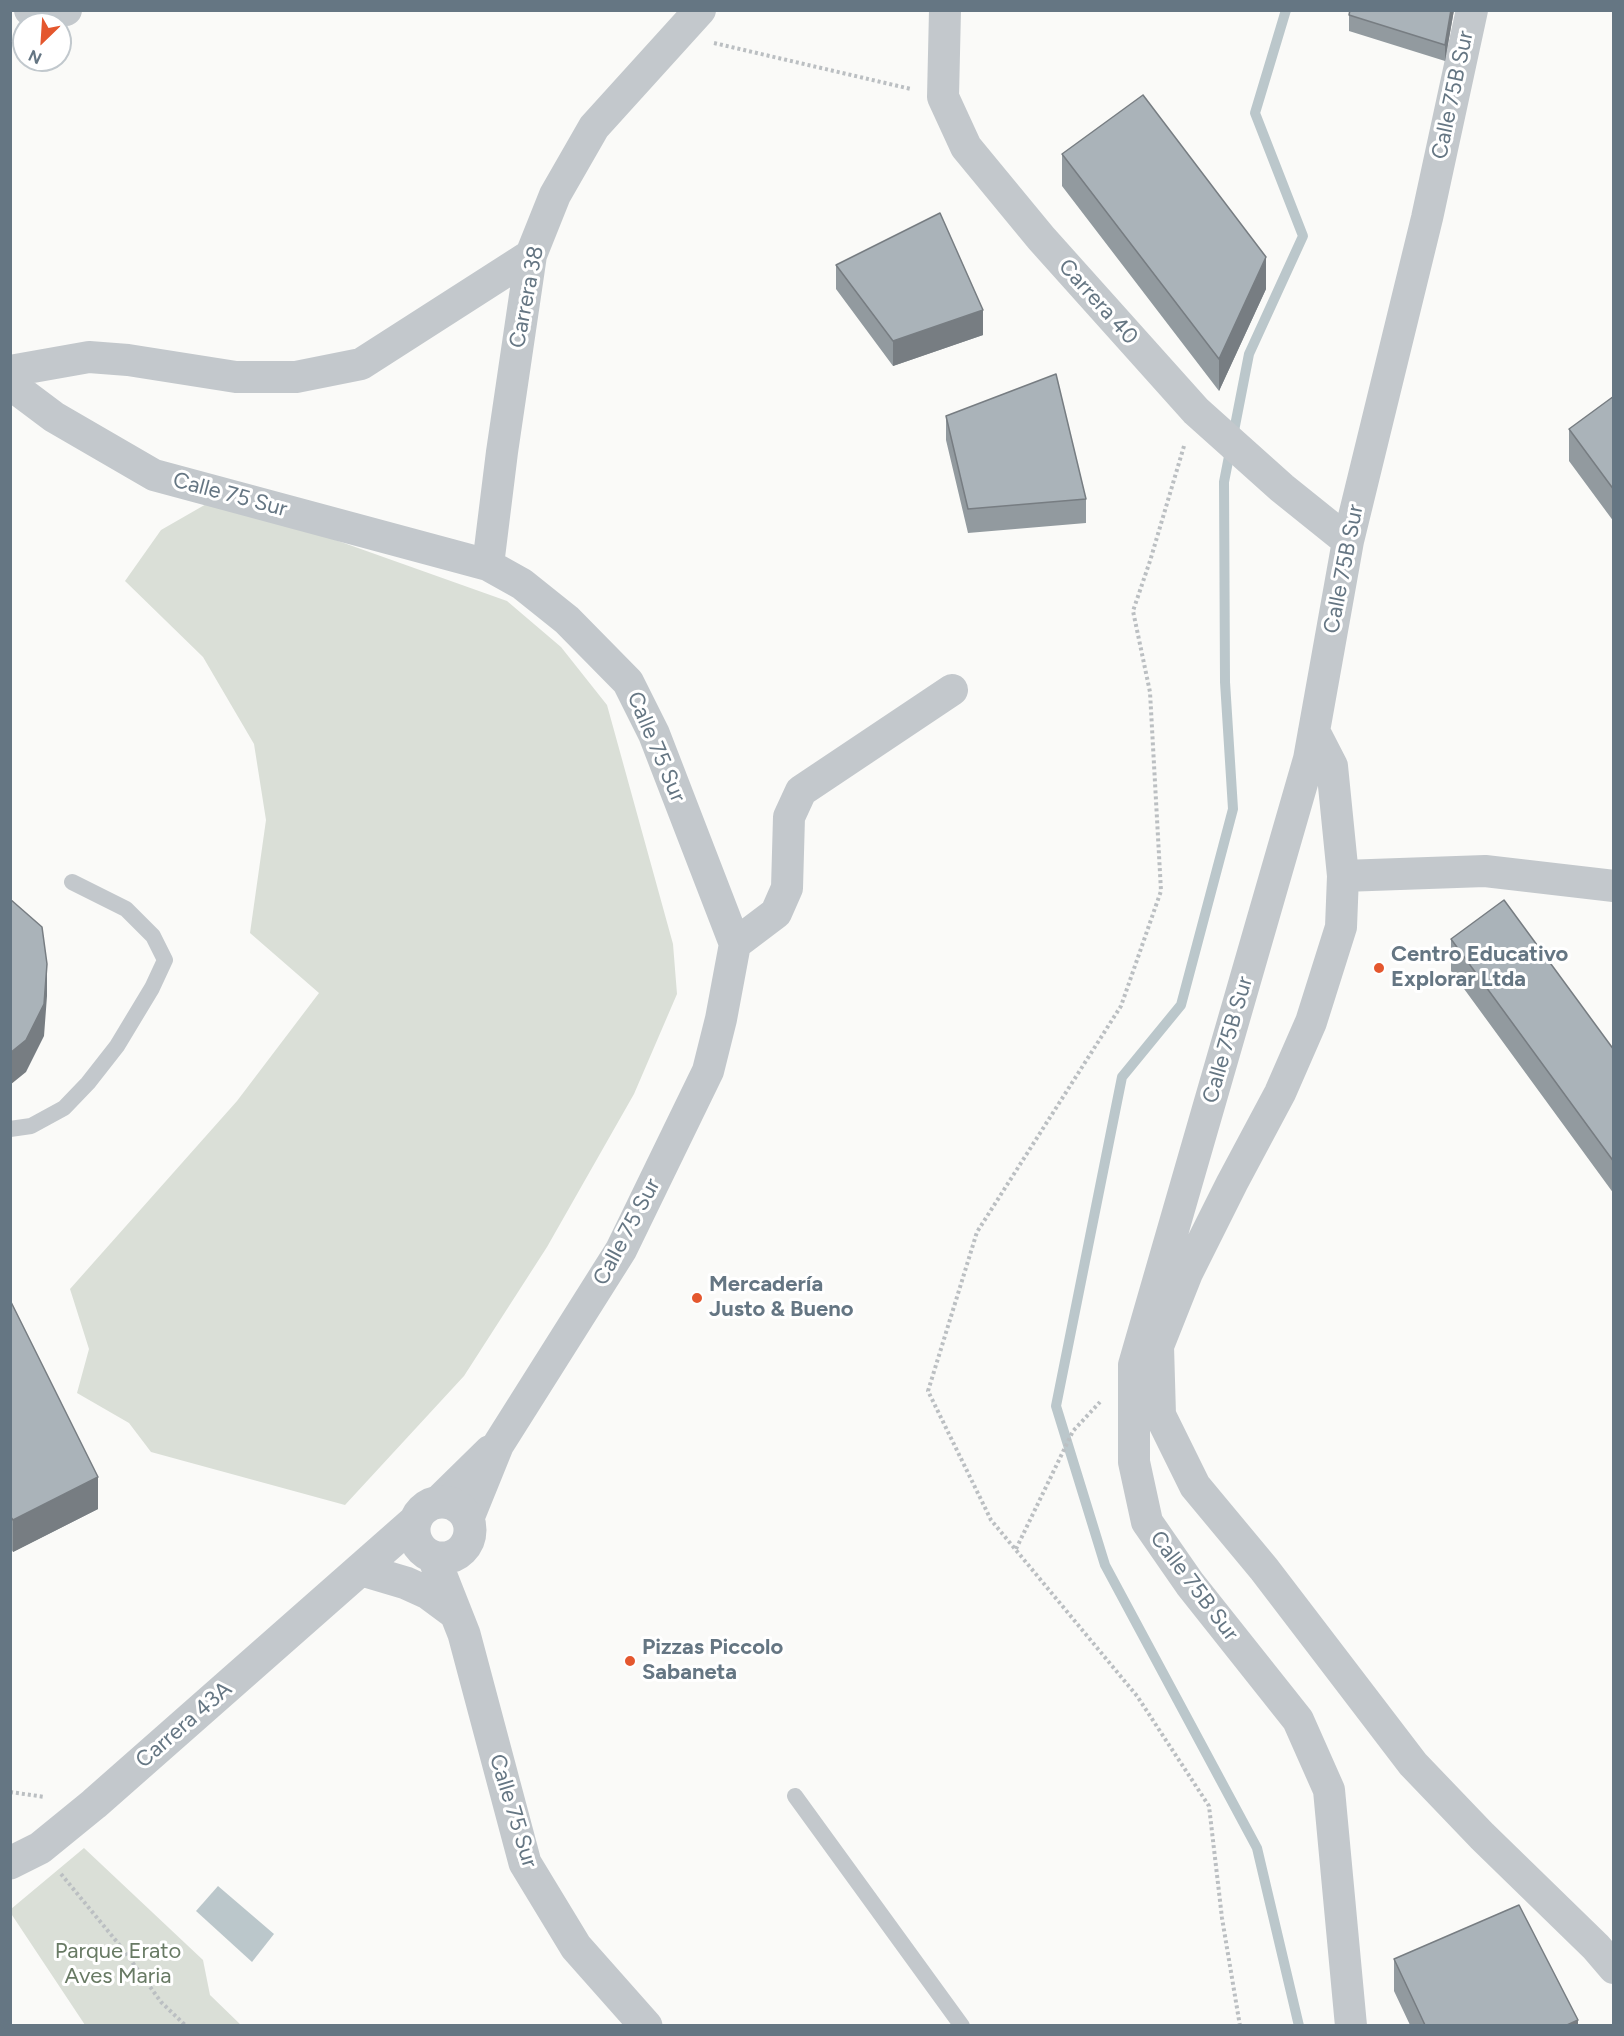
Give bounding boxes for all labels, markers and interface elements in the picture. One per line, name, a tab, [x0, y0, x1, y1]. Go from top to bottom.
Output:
north arrow	[12, 12, 72, 72]
street label: Calle 75B Sur	[1426, 28, 1480, 162]
text: N	[25, 46, 45, 68]
street label: Carrera 38	[504, 244, 550, 350]
street label: Carrera 40	[1053, 254, 1143, 350]
street label: Calle 75 Sur	[170, 467, 290, 523]
street label: Calle 75B Sur	[1319, 502, 1369, 636]
street label: Calle 75 Sur	[621, 688, 691, 806]
place label: Centro Educativo Explorar Ltda	[1391, 942, 1568, 993]
marker: Centro Educativo Explorar Ltda	[1372, 961, 1386, 975]
street label: Calle 75B Sur	[1197, 974, 1259, 1106]
street label: Calle 75 Sur	[588, 1174, 666, 1290]
place label: Mercadería Justo & Bueno	[709, 1272, 853, 1324]
marker: Mercadería Justo & Bueno	[690, 1291, 704, 1305]
street label: Calle 75B Sur	[1144, 1526, 1244, 1646]
place label: Pizzas Piccolo Sabaneta	[642, 1635, 783, 1687]
marker: Pizzas Piccolo Sabaneta	[623, 1654, 637, 1668]
street label: Carrera 43A	[131, 1676, 237, 1774]
street label: Calle 75 Sur	[483, 1751, 543, 1871]
park label: Parque Erato Aves Maria	[55, 1939, 181, 1990]

